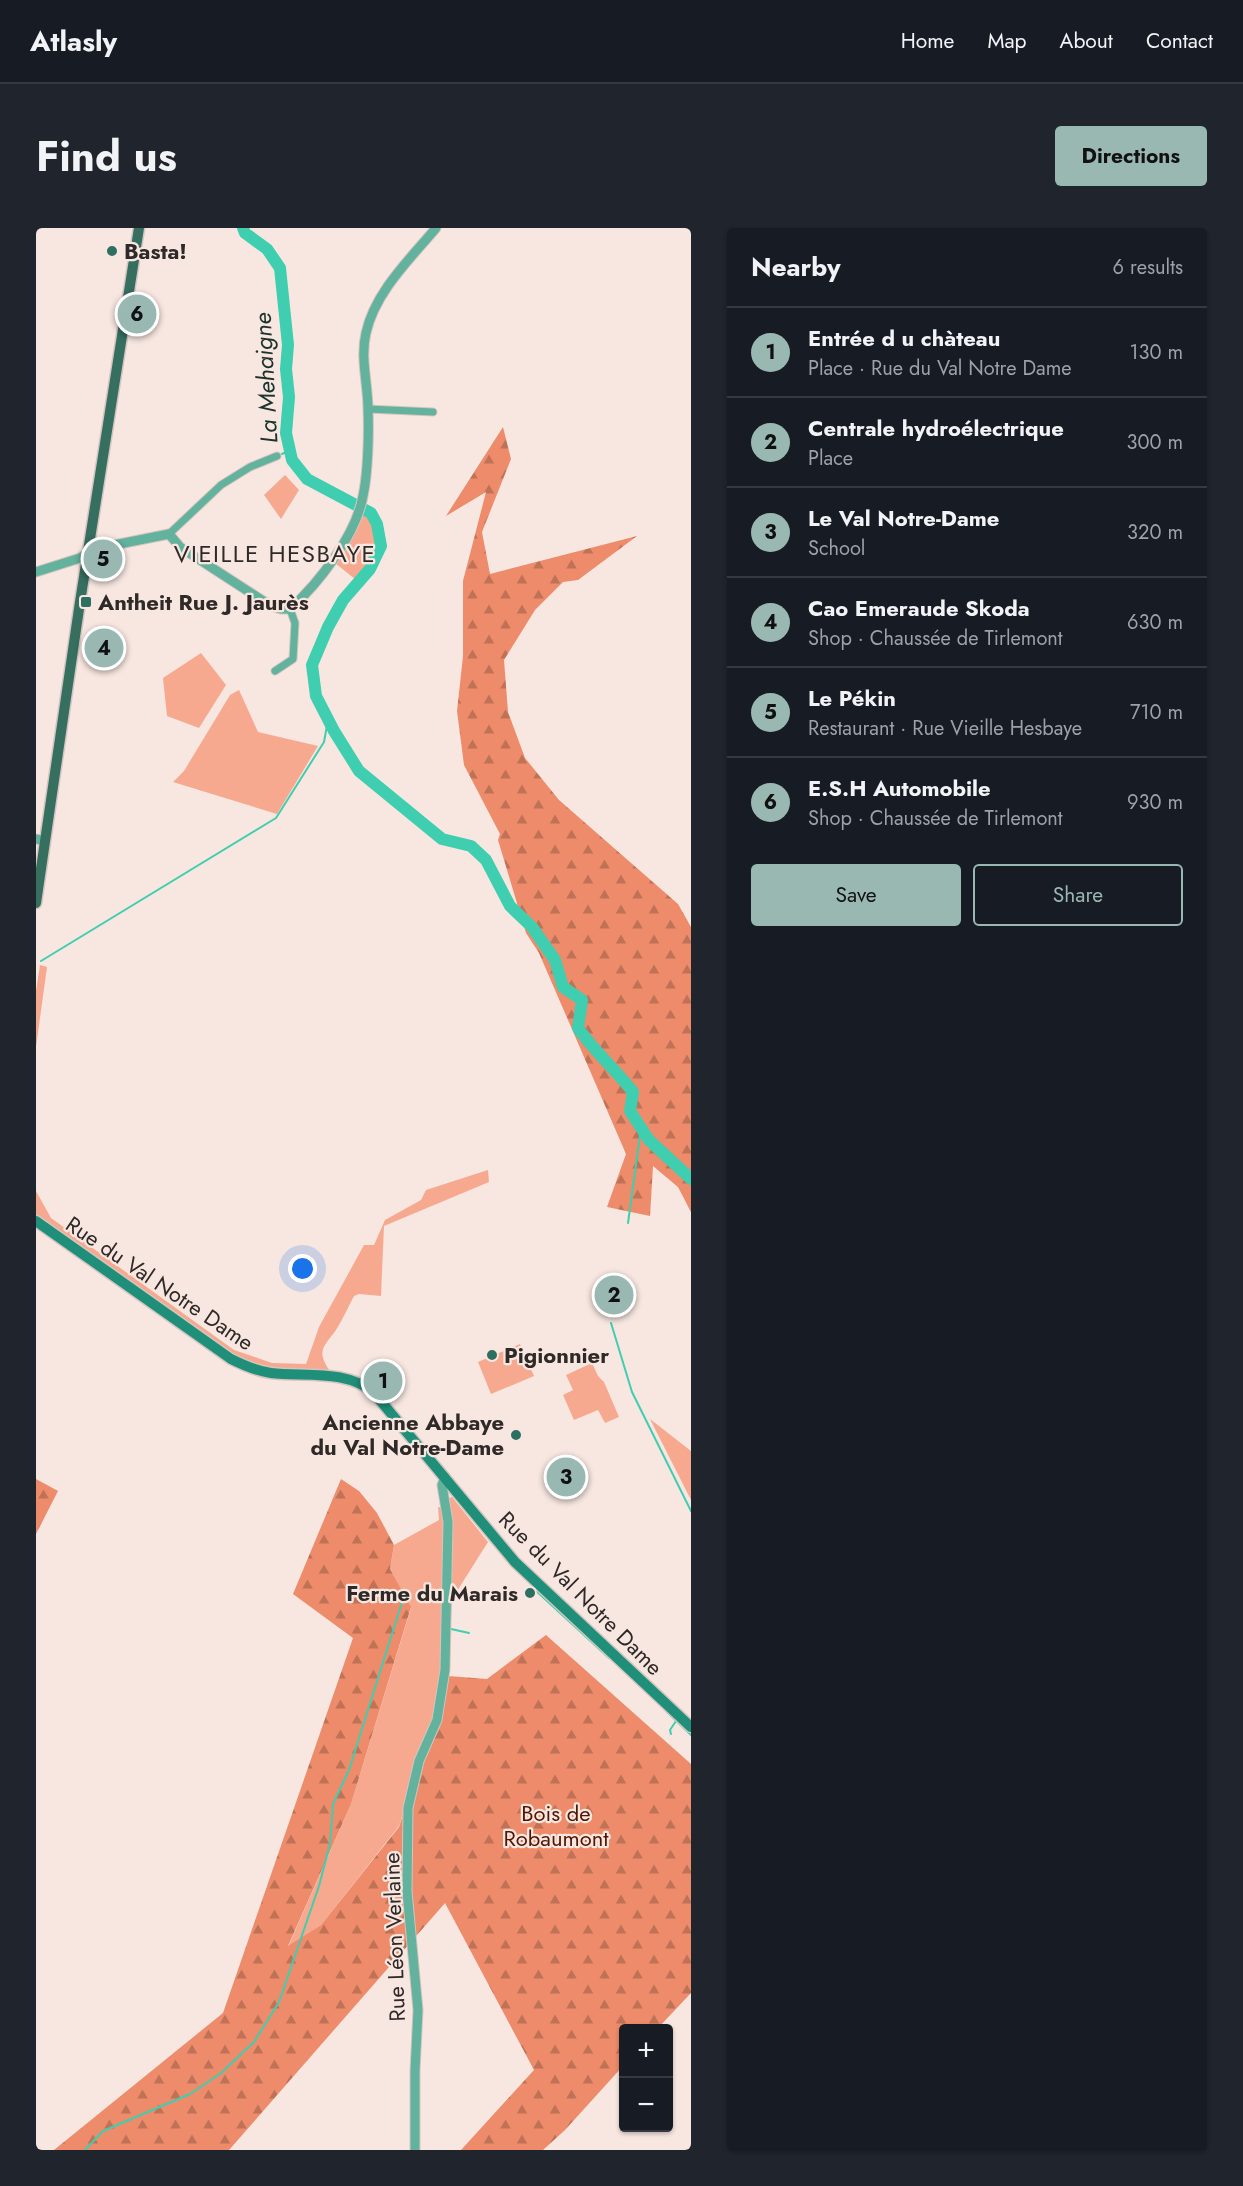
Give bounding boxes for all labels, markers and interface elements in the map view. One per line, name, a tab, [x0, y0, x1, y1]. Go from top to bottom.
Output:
text: Atlasly	[30, 21, 117, 62]
text: Home	[901, 26, 954, 56]
text: Map	[987, 26, 1027, 56]
text: About	[1060, 26, 1113, 56]
text: Contact	[1146, 26, 1213, 56]
text: Find us	[36, 126, 177, 187]
button: Directions	[1055, 126, 1207, 186]
place label: Basta!	[124, 235, 187, 267]
marker: Basta!	[105, 244, 119, 258]
text: Nearby	[751, 248, 840, 286]
text: 6 results	[1113, 253, 1183, 282]
pin: 6	[118, 292, 156, 337]
water label: La Mehaigne	[245, 312, 286, 444]
text: Entrée d u chàteau	[808, 322, 1000, 354]
text: 1	[765, 338, 776, 367]
text: 130 m	[1129, 338, 1183, 367]
text: Place · Rue du Val Notre Dame	[808, 354, 1072, 383]
text: Centrale hydroélectrique	[808, 412, 1064, 444]
text: 2	[764, 428, 777, 457]
text: 300 m	[1126, 428, 1183, 457]
text: Place	[808, 444, 853, 473]
text: Le Val Notre-Dame	[808, 502, 999, 534]
text: 3	[764, 518, 777, 547]
text: 320 m	[1127, 518, 1183, 547]
text: School	[808, 534, 865, 563]
pin: 5	[84, 536, 122, 582]
district label: VIEILLE HESBAYE	[174, 536, 376, 571]
place label: Antheit Rue J. Jaurès	[97, 586, 309, 618]
text: Cao Emeraude Skoda	[808, 592, 1030, 624]
marker: Antheit Rue J. Jaurès	[79, 595, 93, 609]
text: 4	[764, 608, 777, 637]
text: 630 m	[1127, 608, 1183, 637]
text: Shop · Chaussée de Tirlemont	[808, 624, 1063, 653]
pin: 4	[84, 626, 124, 670]
text: Le Pékin	[808, 682, 896, 714]
text: 5	[764, 698, 777, 727]
text: 710 m	[1130, 698, 1183, 727]
text: Restaurant · Rue Vieille Hesbaye	[808, 714, 1082, 743]
text: E.S.H Automobile	[808, 772, 991, 804]
text: 6	[764, 788, 777, 817]
text: 930 m	[1127, 788, 1183, 817]
text: Shop · Chaussée de Tirlemont	[808, 804, 1063, 833]
button: Save	[751, 864, 961, 926]
button: Share	[973, 864, 1183, 926]
street label: Rue du Val Notre Dame	[60, 1208, 260, 1358]
your location	[288, 1254, 317, 1283]
pin: 2	[594, 1272, 634, 1318]
place label: Pigionnier	[504, 1339, 609, 1371]
marker: Pigionnier	[485, 1348, 499, 1362]
pin: 1	[364, 1358, 402, 1404]
place label: Ancienne Abbaye du Val Notre-Dame	[311, 1406, 504, 1463]
marker: Ancienne Abbaye du Val Notre-Dame	[509, 1428, 523, 1442]
pin: 3	[546, 1454, 586, 1500]
street label: Rue du Val Notre Dame	[492, 1504, 670, 1682]
place label: Ferme du Marais	[346, 1577, 518, 1609]
marker: Ferme du Marais	[523, 1586, 537, 1600]
park label: Bois de Robaumont	[503, 1797, 609, 1854]
street label: Rue Léon Verlaine	[375, 1852, 413, 2022]
map controls	[619, 2024, 673, 2132]
button: +	[619, 2024, 673, 2078]
button: −	[619, 2078, 673, 2132]

